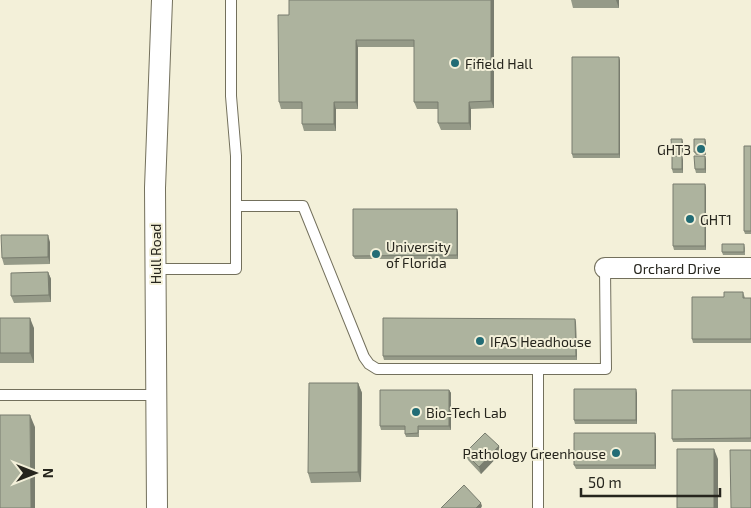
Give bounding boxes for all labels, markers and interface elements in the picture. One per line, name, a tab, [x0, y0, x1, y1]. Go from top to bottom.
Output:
place label: Fifield Hall	[465, 55, 534, 72]
marker: Fifield Hall	[449, 57, 461, 69]
place label: GHT3	[657, 141, 691, 158]
marker: GHT3	[695, 143, 707, 155]
place label: GHT1	[700, 211, 732, 228]
marker: GHT1	[684, 213, 696, 225]
street label: Hull Road	[147, 224, 164, 284]
place label: University of Florida	[386, 238, 451, 271]
marker: University of Florida	[370, 248, 382, 260]
street label: Orchard Drive	[633, 260, 721, 277]
place label: IFAS Headhouse	[490, 333, 591, 350]
marker: IFAS Headhouse	[474, 335, 486, 347]
place label: Bio-Tech Lab	[426, 404, 507, 421]
marker: Bio-Tech Lab	[410, 406, 422, 418]
place label: Pathology Greenhouse	[462, 445, 606, 462]
marker: Pathology Greenhouse	[610, 447, 622, 459]
north arrow	[10, 448, 60, 498]
scale bar	[581, 466, 720, 498]
text: N	[40, 468, 57, 478]
text: 50 m	[588, 473, 622, 491]

